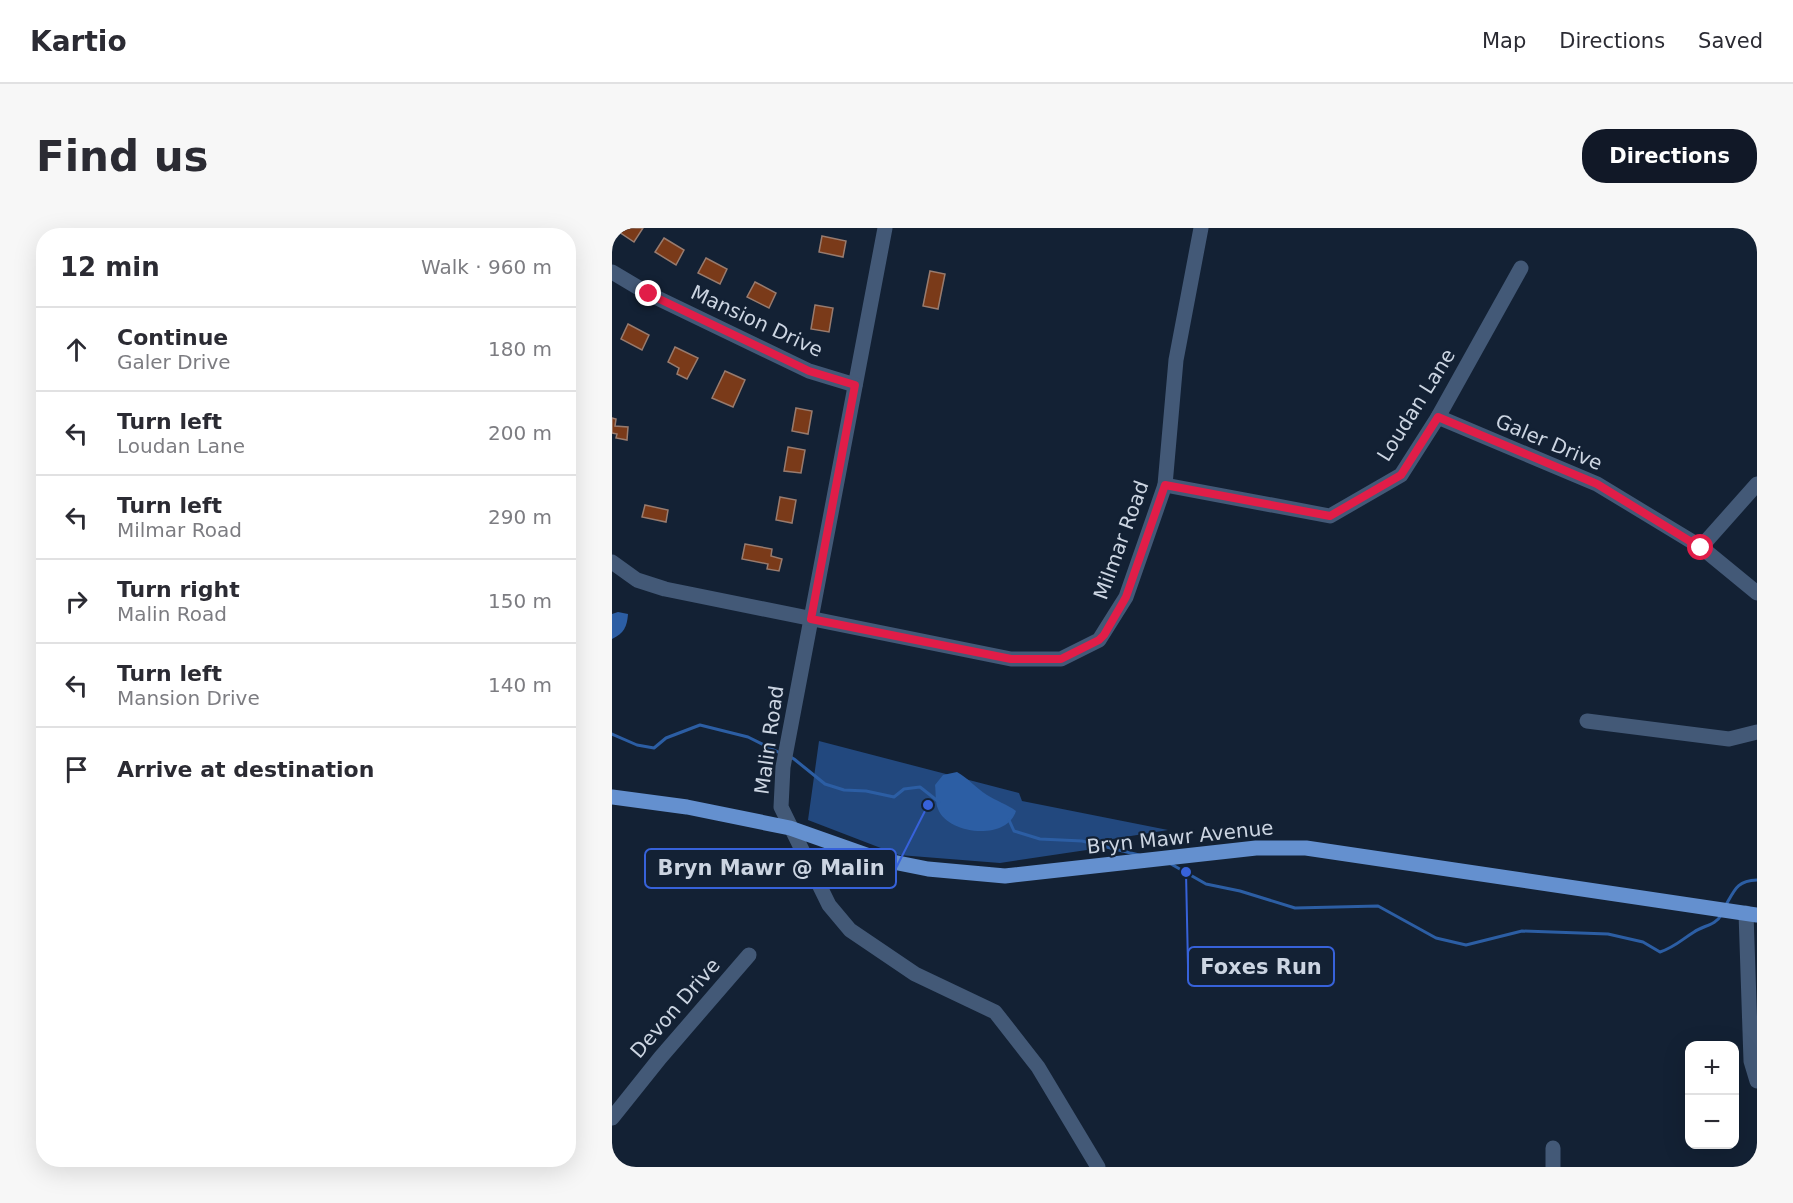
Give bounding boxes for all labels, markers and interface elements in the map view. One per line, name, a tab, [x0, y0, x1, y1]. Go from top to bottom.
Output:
text: Kartio	[30, 25, 127, 58]
text: Map	[1482, 29, 1526, 53]
text: Directions	[1559, 29, 1665, 53]
text: Saved	[1698, 29, 1763, 53]
button: Directions	[1582, 129, 1757, 183]
text: Find us	[36, 132, 209, 181]
text: 12 min	[60, 252, 160, 282]
text: Walk · 960 m	[421, 255, 552, 279]
route end	[635, 280, 661, 306]
street label: Mansion Drive	[687, 280, 827, 362]
text: Continue	[117, 325, 228, 350]
icon: ahead	[60, 333, 93, 366]
text: 180 m	[488, 337, 552, 361]
street label: Loudan Lane	[1372, 344, 1460, 466]
text: Galer Drive	[117, 350, 231, 374]
text: Turn left	[117, 409, 222, 434]
street label: Galer Drive	[1492, 409, 1606, 475]
icon: left	[60, 417, 93, 450]
text: 200 m	[488, 421, 552, 445]
text: Loudan Lane	[117, 434, 245, 458]
street label: Milmar Road	[1088, 477, 1154, 603]
text: Turn left	[117, 493, 222, 518]
icon: left	[60, 501, 93, 534]
text: 290 m	[488, 505, 552, 529]
text: Milmar Road	[117, 518, 242, 542]
route start	[1687, 534, 1713, 560]
text: Turn right	[117, 577, 240, 602]
icon: right	[60, 585, 93, 618]
text: 150 m	[488, 589, 552, 613]
text: Malin Road	[117, 602, 227, 626]
text: Turn left	[117, 661, 222, 686]
icon: left	[60, 669, 93, 702]
text: 140 m	[488, 673, 552, 697]
street label: Malin Road	[749, 684, 789, 796]
text: Mansion Drive	[117, 686, 260, 710]
icon: arrive	[60, 753, 93, 786]
text: Arrive at destination	[117, 757, 374, 782]
street label: Bryn Mawr Avenue	[1085, 815, 1275, 859]
callout: Bryn Mawr @ Malin	[645, 849, 896, 888]
text: Bryn Mawr @ Malin	[657, 856, 885, 880]
callout: Foxes Run	[1188, 947, 1334, 986]
street label: Devon Drive	[625, 953, 725, 1063]
text: Foxes Run	[1200, 955, 1322, 979]
map controls	[1685, 1041, 1739, 1149]
button: +	[1685, 1041, 1739, 1095]
button: −	[1685, 1095, 1739, 1149]

